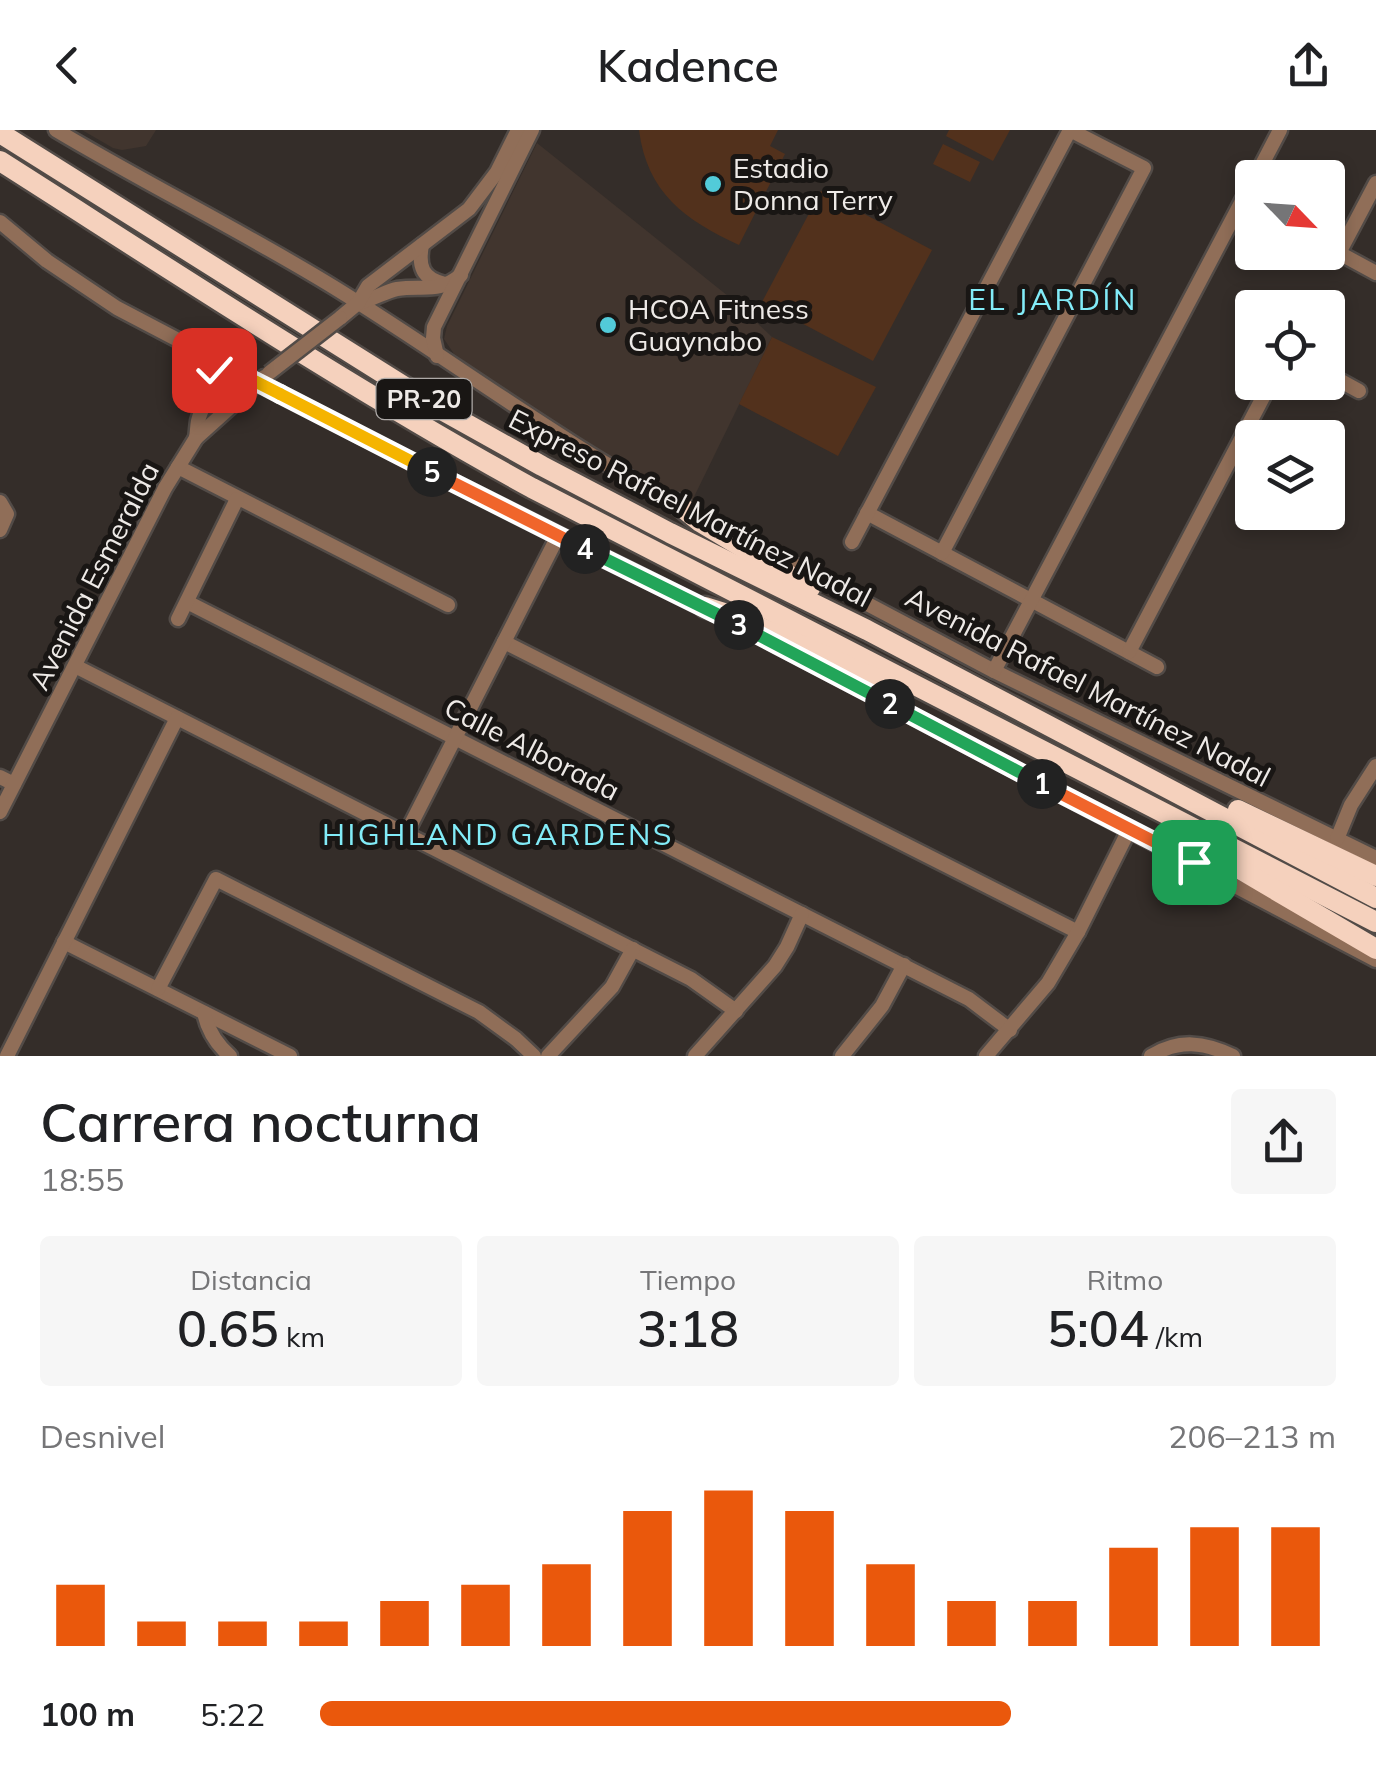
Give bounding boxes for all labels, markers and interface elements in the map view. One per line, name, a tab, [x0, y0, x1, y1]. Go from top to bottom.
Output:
text: Kadence	[597, 37, 779, 93]
icon: back	[40, 38, 95, 93]
icon: share	[1281, 38, 1336, 93]
place label: Estadio Donna Terry	[733, 150, 893, 217]
north arrow	[1235, 160, 1345, 270]
map controls	[1235, 160, 1345, 530]
marker: Estadio Donna Terry	[702, 173, 724, 195]
district label: EL JARDÍN	[968, 280, 1138, 318]
button: locate	[1235, 290, 1345, 400]
place label: HCOA Fitness Guaynabo	[628, 291, 809, 358]
marker: HCOA Fitness Guaynabo	[597, 314, 619, 336]
pin	[172, 328, 257, 413]
icon: check	[187, 343, 242, 398]
road number: PR-20	[376, 379, 472, 419]
street label: Expreso Rafael Martínez Nadal	[503, 401, 877, 614]
button: layers	[1235, 420, 1345, 530]
pin: 5	[407, 447, 457, 497]
text: 5	[424, 454, 440, 489]
street label: Avenida Esmeralda	[21, 456, 166, 695]
pin: 4	[560, 524, 610, 574]
text: 4	[577, 531, 593, 566]
street label: Avenida Rafael Martínez Nadal	[900, 579, 1276, 794]
pin: 3	[714, 600, 764, 650]
text: 3	[731, 607, 747, 642]
pin: 2	[865, 679, 915, 729]
text: 2	[882, 686, 898, 721]
street label: Calle Alborada	[439, 689, 626, 808]
pin: 1	[1017, 759, 1067, 809]
text: 1	[1034, 766, 1050, 801]
district label: HIGHLAND GARDENS	[322, 815, 674, 853]
pin	[1152, 820, 1237, 905]
icon: arrive	[1167, 835, 1222, 890]
text: Carrera nocturna	[40, 1087, 481, 1156]
button: share	[1231, 1089, 1336, 1194]
text: 18:55	[40, 1159, 124, 1199]
text: Distancia	[190, 1262, 312, 1297]
text: Tiempo	[640, 1262, 736, 1297]
text: Ritmo	[1087, 1262, 1163, 1297]
text: 0.65	[177, 1297, 279, 1360]
text: 3:18	[637, 1297, 739, 1360]
text: 5:04	[1047, 1297, 1149, 1360]
text: km	[279, 1319, 325, 1354]
text: /km	[1149, 1319, 1203, 1354]
text: Desnivel	[40, 1416, 165, 1456]
text: 206–213 m	[1168, 1416, 1336, 1456]
text: 100 m	[40, 1694, 135, 1734]
text: 5:22	[200, 1694, 265, 1734]

